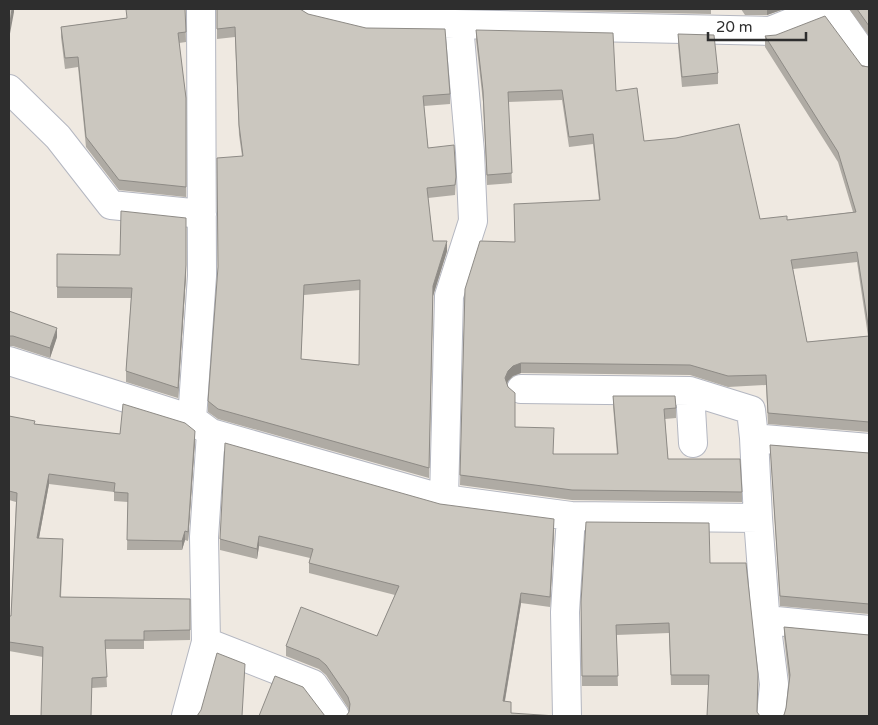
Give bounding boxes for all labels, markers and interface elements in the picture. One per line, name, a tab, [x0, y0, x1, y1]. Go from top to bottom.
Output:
scale bar	[708, 10, 806, 42]
text: 20 m	[716, 18, 753, 36]

